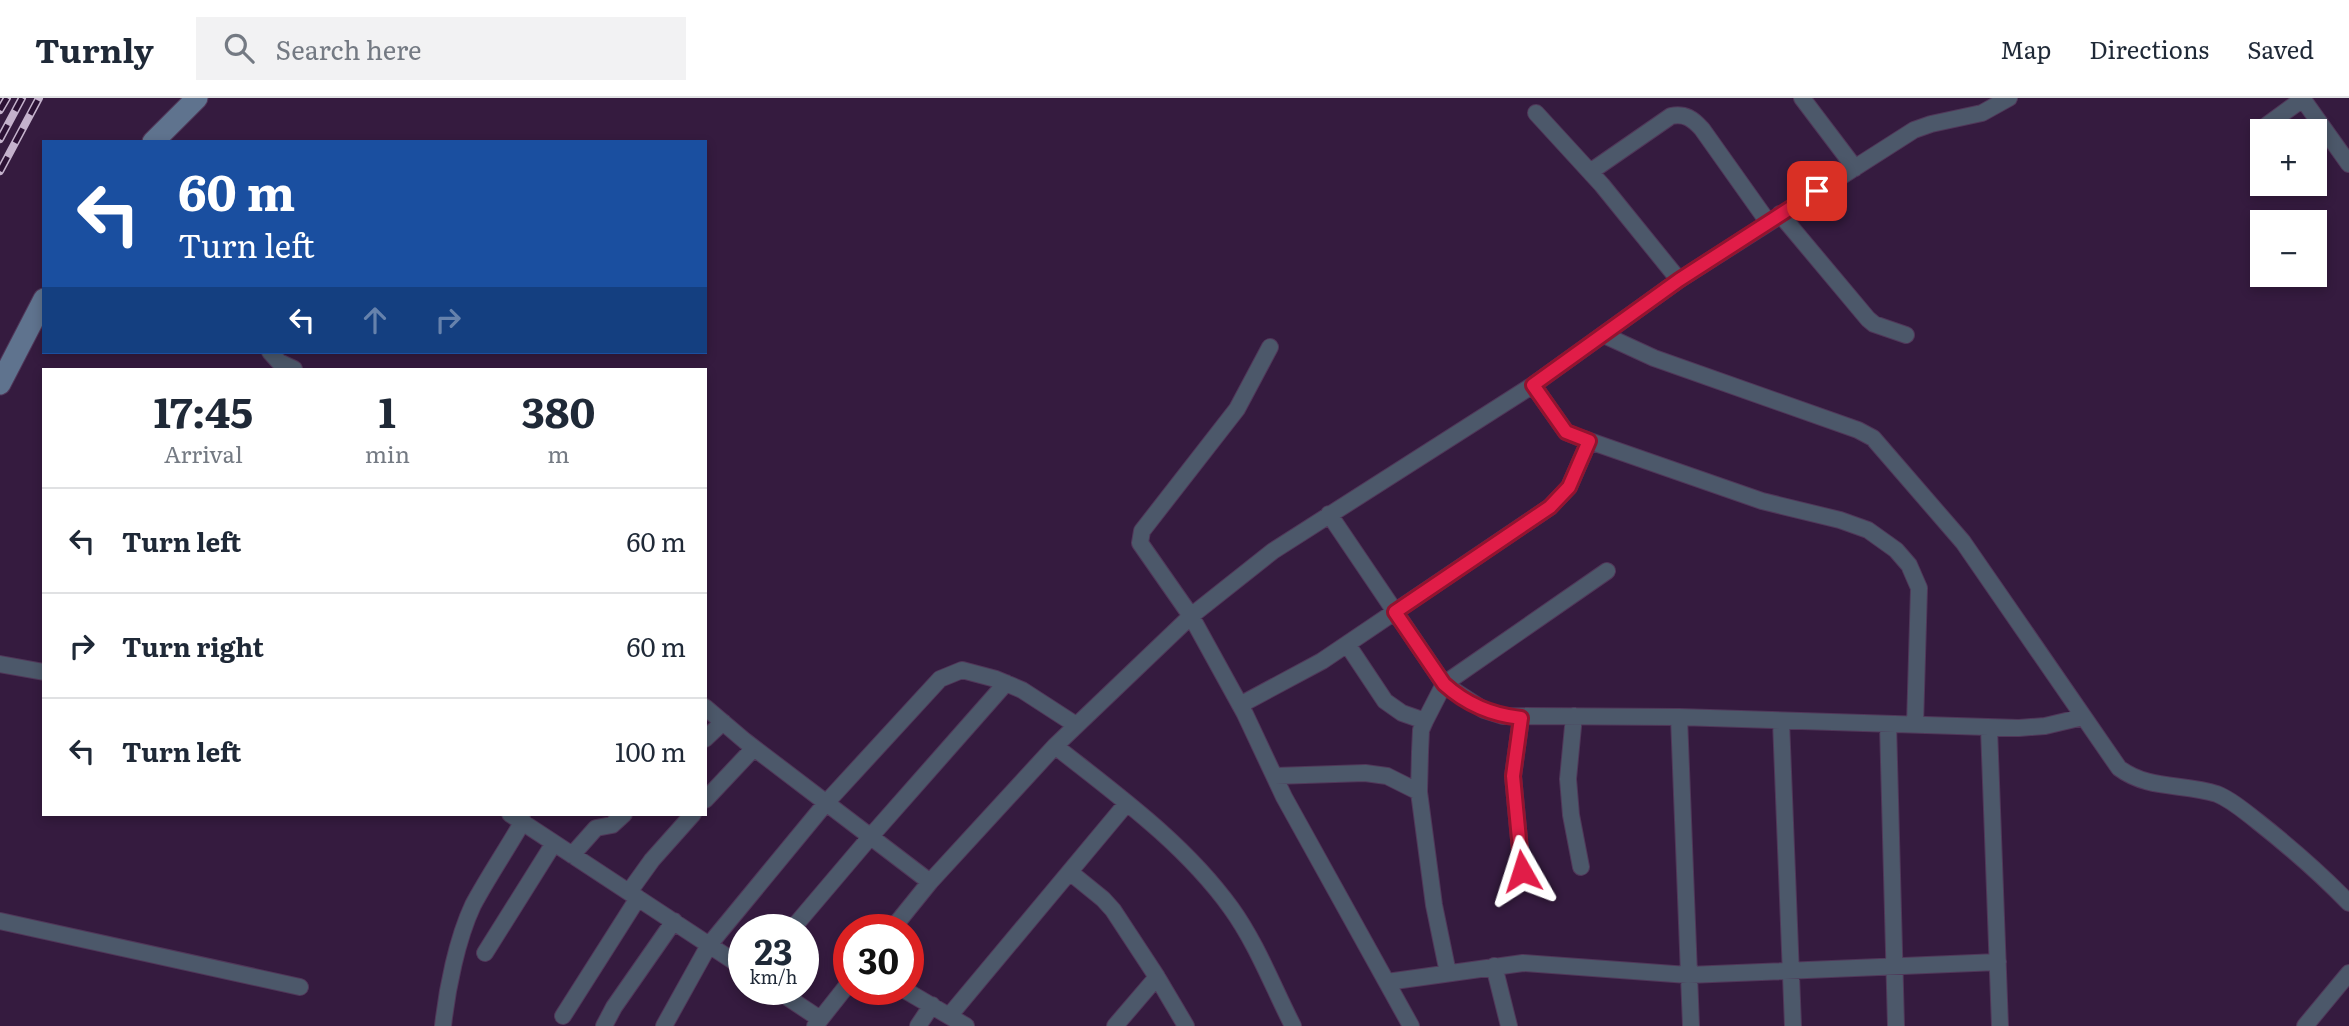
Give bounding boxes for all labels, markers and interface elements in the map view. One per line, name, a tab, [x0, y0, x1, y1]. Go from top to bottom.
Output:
search box	[196, 17, 686, 80]
text: Turnly	[35, 24, 154, 73]
icon: search	[220, 29, 258, 67]
text: Search here	[276, 29, 421, 68]
text: Map	[2000, 31, 2051, 66]
text: Directions	[2089, 31, 2209, 66]
text: Saved	[2247, 31, 2314, 66]
map controls	[2250, 119, 2327, 287]
button: +	[2250, 119, 2327, 196]
text: 60 m	[178, 153, 295, 226]
pin	[1787, 161, 1847, 221]
icon: left	[63, 168, 154, 259]
icon: arrive	[1798, 172, 1836, 210]
button: −	[2250, 210, 2327, 287]
text: Turn left	[178, 220, 315, 268]
icon: left	[283, 301, 321, 339]
icon: ahead	[356, 301, 394, 339]
icon: right	[429, 301, 467, 339]
text: 17:45	[154, 379, 253, 441]
text: 1	[379, 379, 396, 441]
text: 380	[521, 379, 595, 441]
text: Arrival	[164, 436, 243, 470]
text: min	[365, 436, 410, 470]
text: m	[547, 436, 570, 470]
text: Turn left	[122, 521, 241, 560]
text: 60 m	[627, 521, 686, 560]
icon: left	[63, 522, 101, 560]
text: Turn right	[122, 626, 264, 665]
text: 60 m	[627, 626, 686, 665]
icon: right	[63, 627, 101, 665]
text: Turn left	[122, 731, 241, 770]
text: 100 m	[615, 731, 686, 770]
icon: left	[63, 732, 101, 770]
position arrow	[1485, 834, 1559, 908]
speed limit sign: 30	[833, 914, 924, 1005]
text: 23	[754, 924, 793, 976]
text: km/h	[750, 963, 797, 990]

